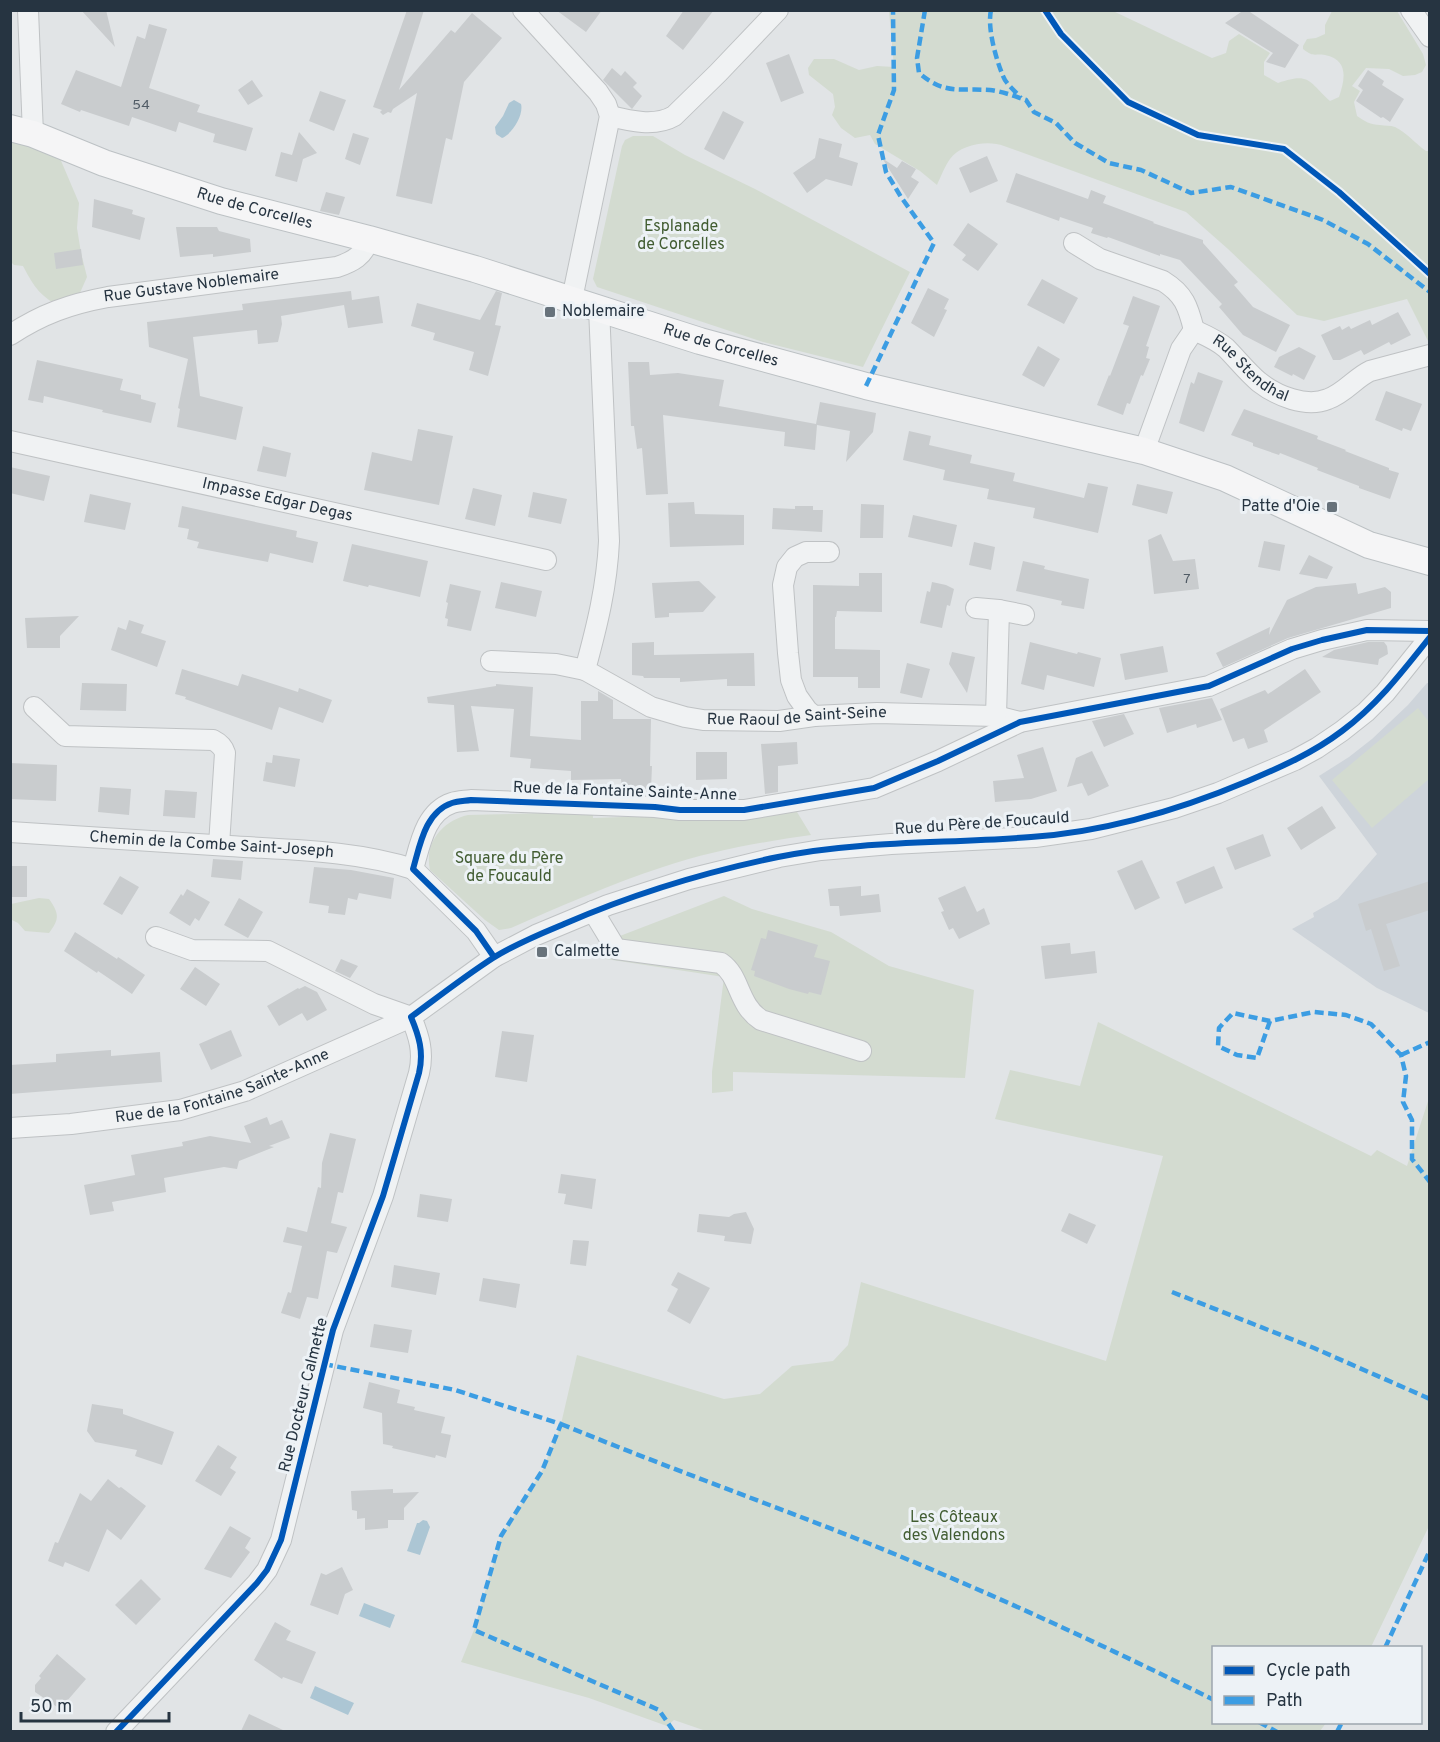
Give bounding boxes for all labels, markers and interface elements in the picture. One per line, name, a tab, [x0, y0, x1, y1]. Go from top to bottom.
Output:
house number: 54	[132, 97, 150, 114]
street label: Rue de Corcelles	[194, 184, 315, 234]
park label: Esplanade de Corcelles	[637, 217, 725, 255]
street label: Rue Gustave Noblemaire	[102, 265, 280, 307]
place label: Noblemaire	[562, 302, 645, 322]
marker: Noblemaire	[543, 305, 557, 319]
street label: Rue de Corcelles	[660, 320, 781, 372]
street label: Rue Stendhal	[1208, 331, 1291, 407]
street label: Impasse Edgar Degas	[200, 474, 355, 527]
place label: Patte d'Oie	[1241, 497, 1320, 517]
marker: Patte d'Oie	[1325, 500, 1339, 514]
house number: 7	[1183, 571, 1191, 588]
street label: Rue Raoul de Saint-Seine	[707, 703, 887, 731]
street label: Rue de la Fontaine Sainte-Anne	[513, 778, 737, 806]
street label: Rue du Père de Foucauld	[894, 808, 1070, 840]
street label: Chemin de la Combe Saint-Joseph	[89, 827, 335, 863]
park label: Square du Père de Foucauld	[455, 849, 563, 887]
place label: Calmette	[554, 942, 620, 962]
marker: Calmette	[535, 945, 549, 959]
street label: Rue de la Fontaine Sainte-Anne	[114, 1045, 333, 1128]
street label: Rue Docteur Calmette	[275, 1316, 333, 1474]
park label: Les Côteaux des Valendons	[903, 1508, 1005, 1546]
legend	[1212, 1646, 1422, 1724]
text: Cycle path	[1266, 1660, 1351, 1683]
scale bar	[21, 1685, 170, 1723]
text: Path	[1266, 1690, 1303, 1713]
text: 50 m	[30, 1696, 72, 1719]

